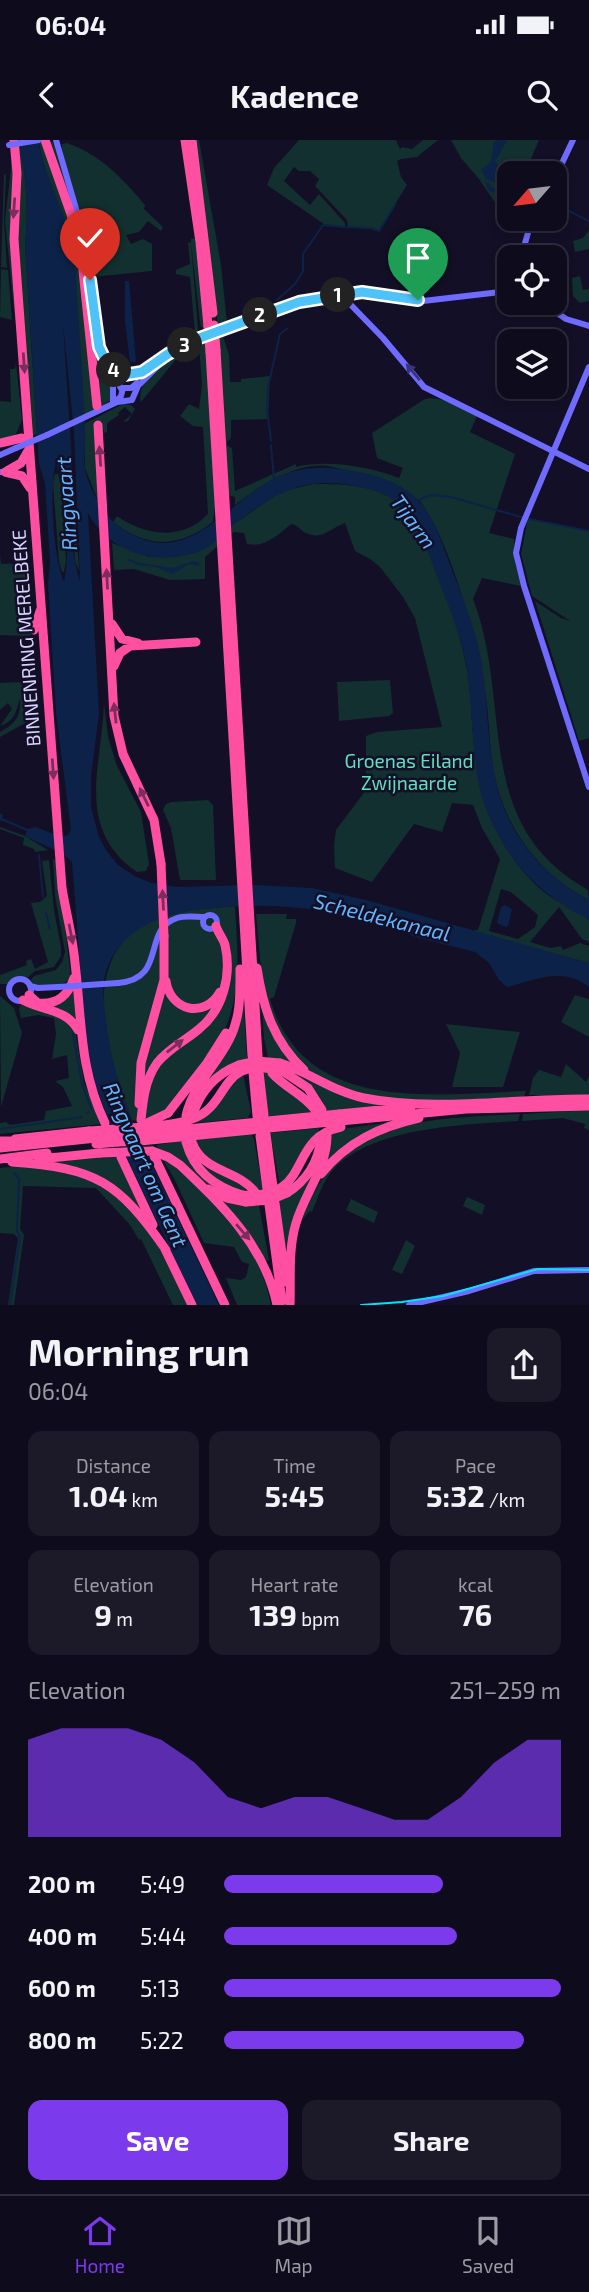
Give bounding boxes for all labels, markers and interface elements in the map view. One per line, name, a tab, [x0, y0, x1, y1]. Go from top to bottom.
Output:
text: 06:04	[35, 9, 106, 40]
icon: back	[28, 76, 66, 114]
text: Kadence	[230, 76, 359, 114]
icon: search	[523, 76, 561, 114]
north arrow	[497, 161, 567, 231]
map controls	[497, 161, 567, 399]
one-way arrow	[8, 197, 19, 219]
pin	[60, 208, 120, 280]
icon: check	[71, 219, 109, 257]
pin	[388, 228, 448, 300]
icon: arrive	[399, 239, 437, 277]
button: locate	[497, 245, 567, 315]
pin: 1	[320, 278, 356, 312]
text: 1	[333, 283, 342, 306]
pin: 2	[243, 298, 278, 332]
text: 2	[254, 303, 265, 326]
pin: 3	[168, 328, 202, 362]
button: layers	[497, 329, 567, 399]
text: 3	[179, 333, 190, 356]
one-way arrow	[19, 352, 30, 374]
pin: 4	[96, 352, 132, 387]
text: 4	[107, 358, 120, 381]
one-way arrow	[406, 364, 421, 381]
one-way arrow	[94, 445, 105, 467]
water label: Ringvaart	[50, 456, 81, 552]
water label: Tijarm	[385, 489, 442, 554]
street label: BINNENRING MERELBEKE	[6, 529, 45, 747]
one-way arrow	[101, 568, 112, 590]
one-way arrow	[109, 702, 120, 724]
park label: Groenas Eiland Zwijnaarde	[344, 749, 474, 794]
one-way arrow	[48, 758, 59, 780]
one-way arrow	[138, 787, 149, 807]
water label: Scheldekanaal	[311, 887, 453, 946]
one-way arrow	[157, 889, 168, 911]
one-way arrow	[65, 923, 76, 945]
one-way arrow	[166, 1039, 184, 1054]
water label: Ringvaart om Gent	[99, 1078, 194, 1251]
one-way arrow	[235, 1224, 250, 1241]
text: Morning run	[28, 1328, 249, 1374]
button: share	[487, 1328, 561, 1402]
text: 06:04	[28, 1377, 88, 1405]
text: Distance	[76, 1454, 151, 1477]
text: Time	[273, 1454, 316, 1477]
text: Pace	[455, 1454, 496, 1477]
text: 1.04	[69, 1477, 127, 1513]
text: 5:45	[265, 1477, 324, 1513]
text: 5:32	[426, 1477, 485, 1513]
text: km	[127, 1488, 158, 1511]
text: /km	[485, 1488, 525, 1511]
text: Elevation	[73, 1573, 154, 1596]
text: Heart rate	[251, 1573, 338, 1596]
text: kcal	[458, 1573, 493, 1596]
text: 9	[94, 1596, 112, 1632]
text: 139	[249, 1596, 297, 1632]
text: 76	[459, 1596, 492, 1632]
text: m	[112, 1607, 133, 1630]
text: bpm	[297, 1607, 340, 1630]
text: Elevation	[28, 1676, 126, 1704]
text: 251–259 m	[449, 1676, 561, 1704]
text: 200 m	[28, 1870, 96, 1898]
text: 5:49	[140, 1870, 185, 1898]
text: 400 m	[28, 1922, 97, 1950]
text: 5:44	[140, 1922, 186, 1950]
text: 600 m	[28, 1974, 96, 2002]
text: 5:13	[140, 1974, 180, 2002]
text: 800 m	[28, 2026, 97, 2054]
text: 5:22	[140, 2026, 184, 2054]
button: Save	[28, 2100, 288, 2180]
button: Share	[302, 2100, 561, 2180]
tab: Home	[75, 2212, 125, 2277]
tab: Map	[275, 2212, 313, 2277]
tab: Saved	[462, 2212, 514, 2277]

